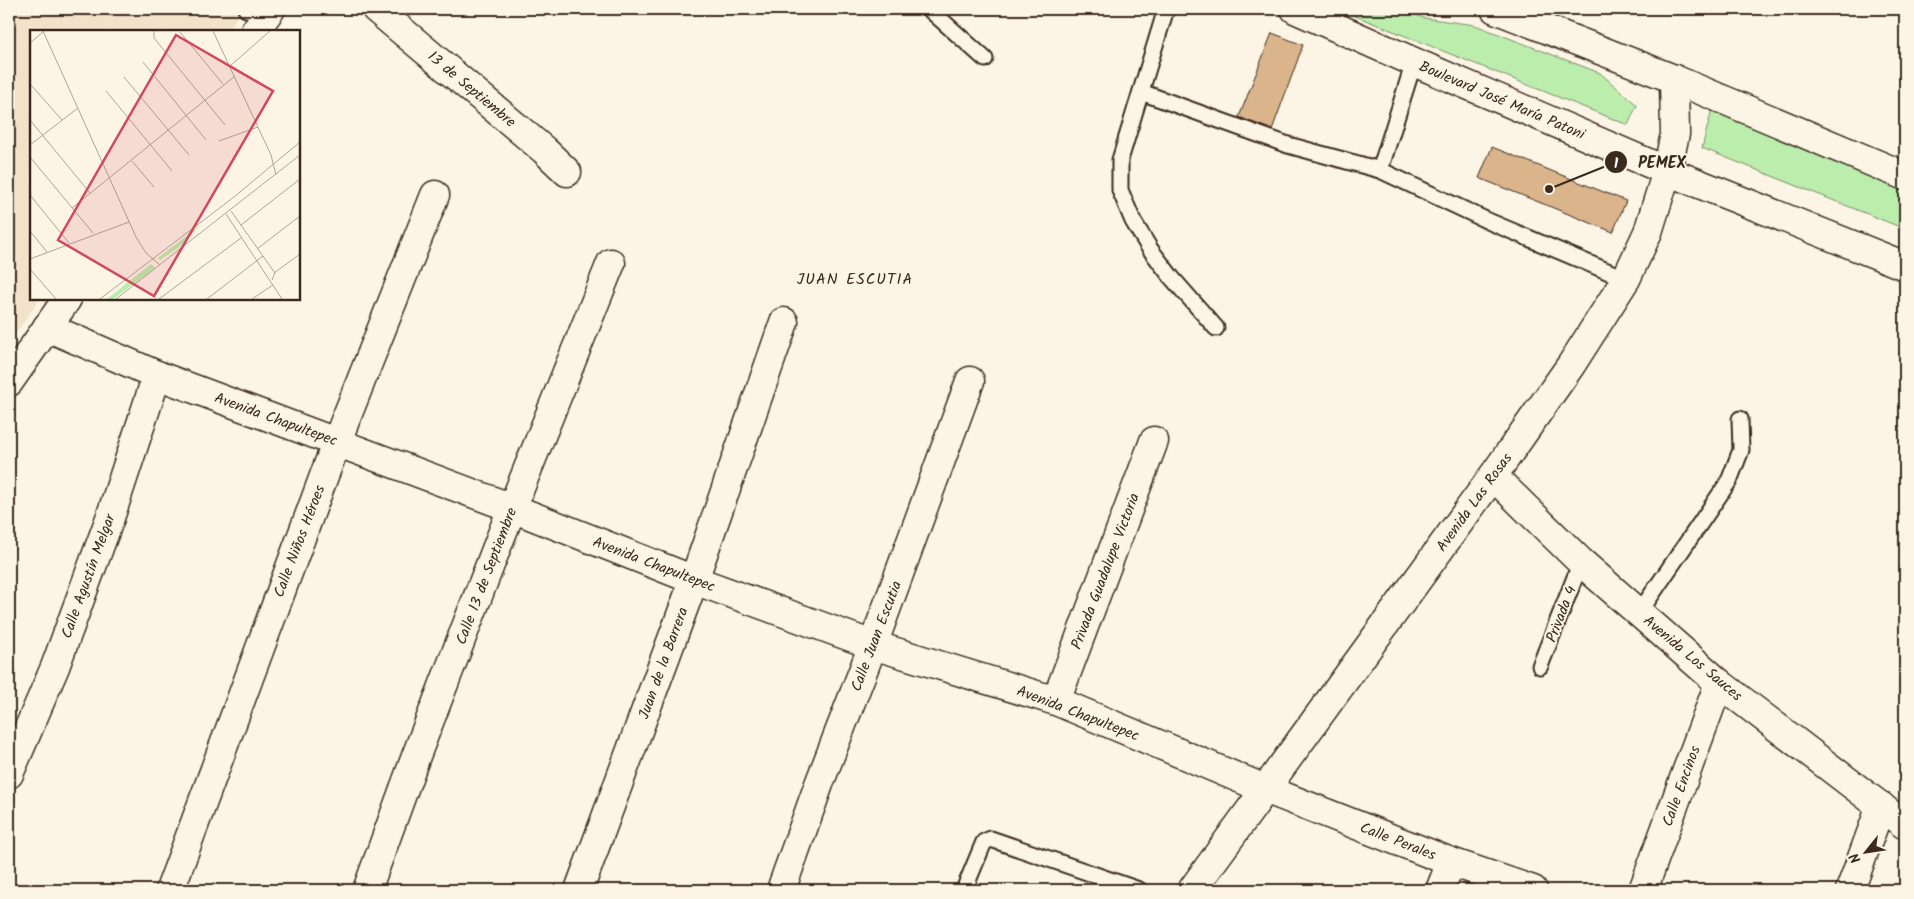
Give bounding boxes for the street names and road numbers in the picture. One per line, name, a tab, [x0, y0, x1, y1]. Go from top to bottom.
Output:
street label: 13 de Septiembre	[422, 46, 521, 134]
street label: Boulevard José María Patoni	[1415, 55, 1590, 147]
street label: Avenida Chapultepec	[211, 387, 341, 453]
street label: Avenida Las Rosas	[1431, 448, 1519, 557]
street label: Calle Niños Héroes	[267, 481, 333, 601]
street label: Privada Guadalupe Victoria	[1065, 490, 1147, 653]
street label: Calle 13 de Septiembre	[450, 504, 524, 648]
street label: Calle Agustín Melgar	[55, 510, 123, 642]
street label: Avenida Chapultepec	[589, 531, 719, 599]
street label: Calle Juan Escutia	[845, 577, 909, 695]
street label: Privada 4	[1540, 583, 1584, 646]
street label: Juan de la Barrera	[633, 604, 695, 723]
street label: Avenida Los Sauces	[1637, 610, 1748, 708]
street label: Avenida Chapultepec	[1013, 680, 1143, 748]
street label: Calle Encinos	[1656, 742, 1708, 830]
street label: Calle Perales	[1356, 816, 1440, 868]

